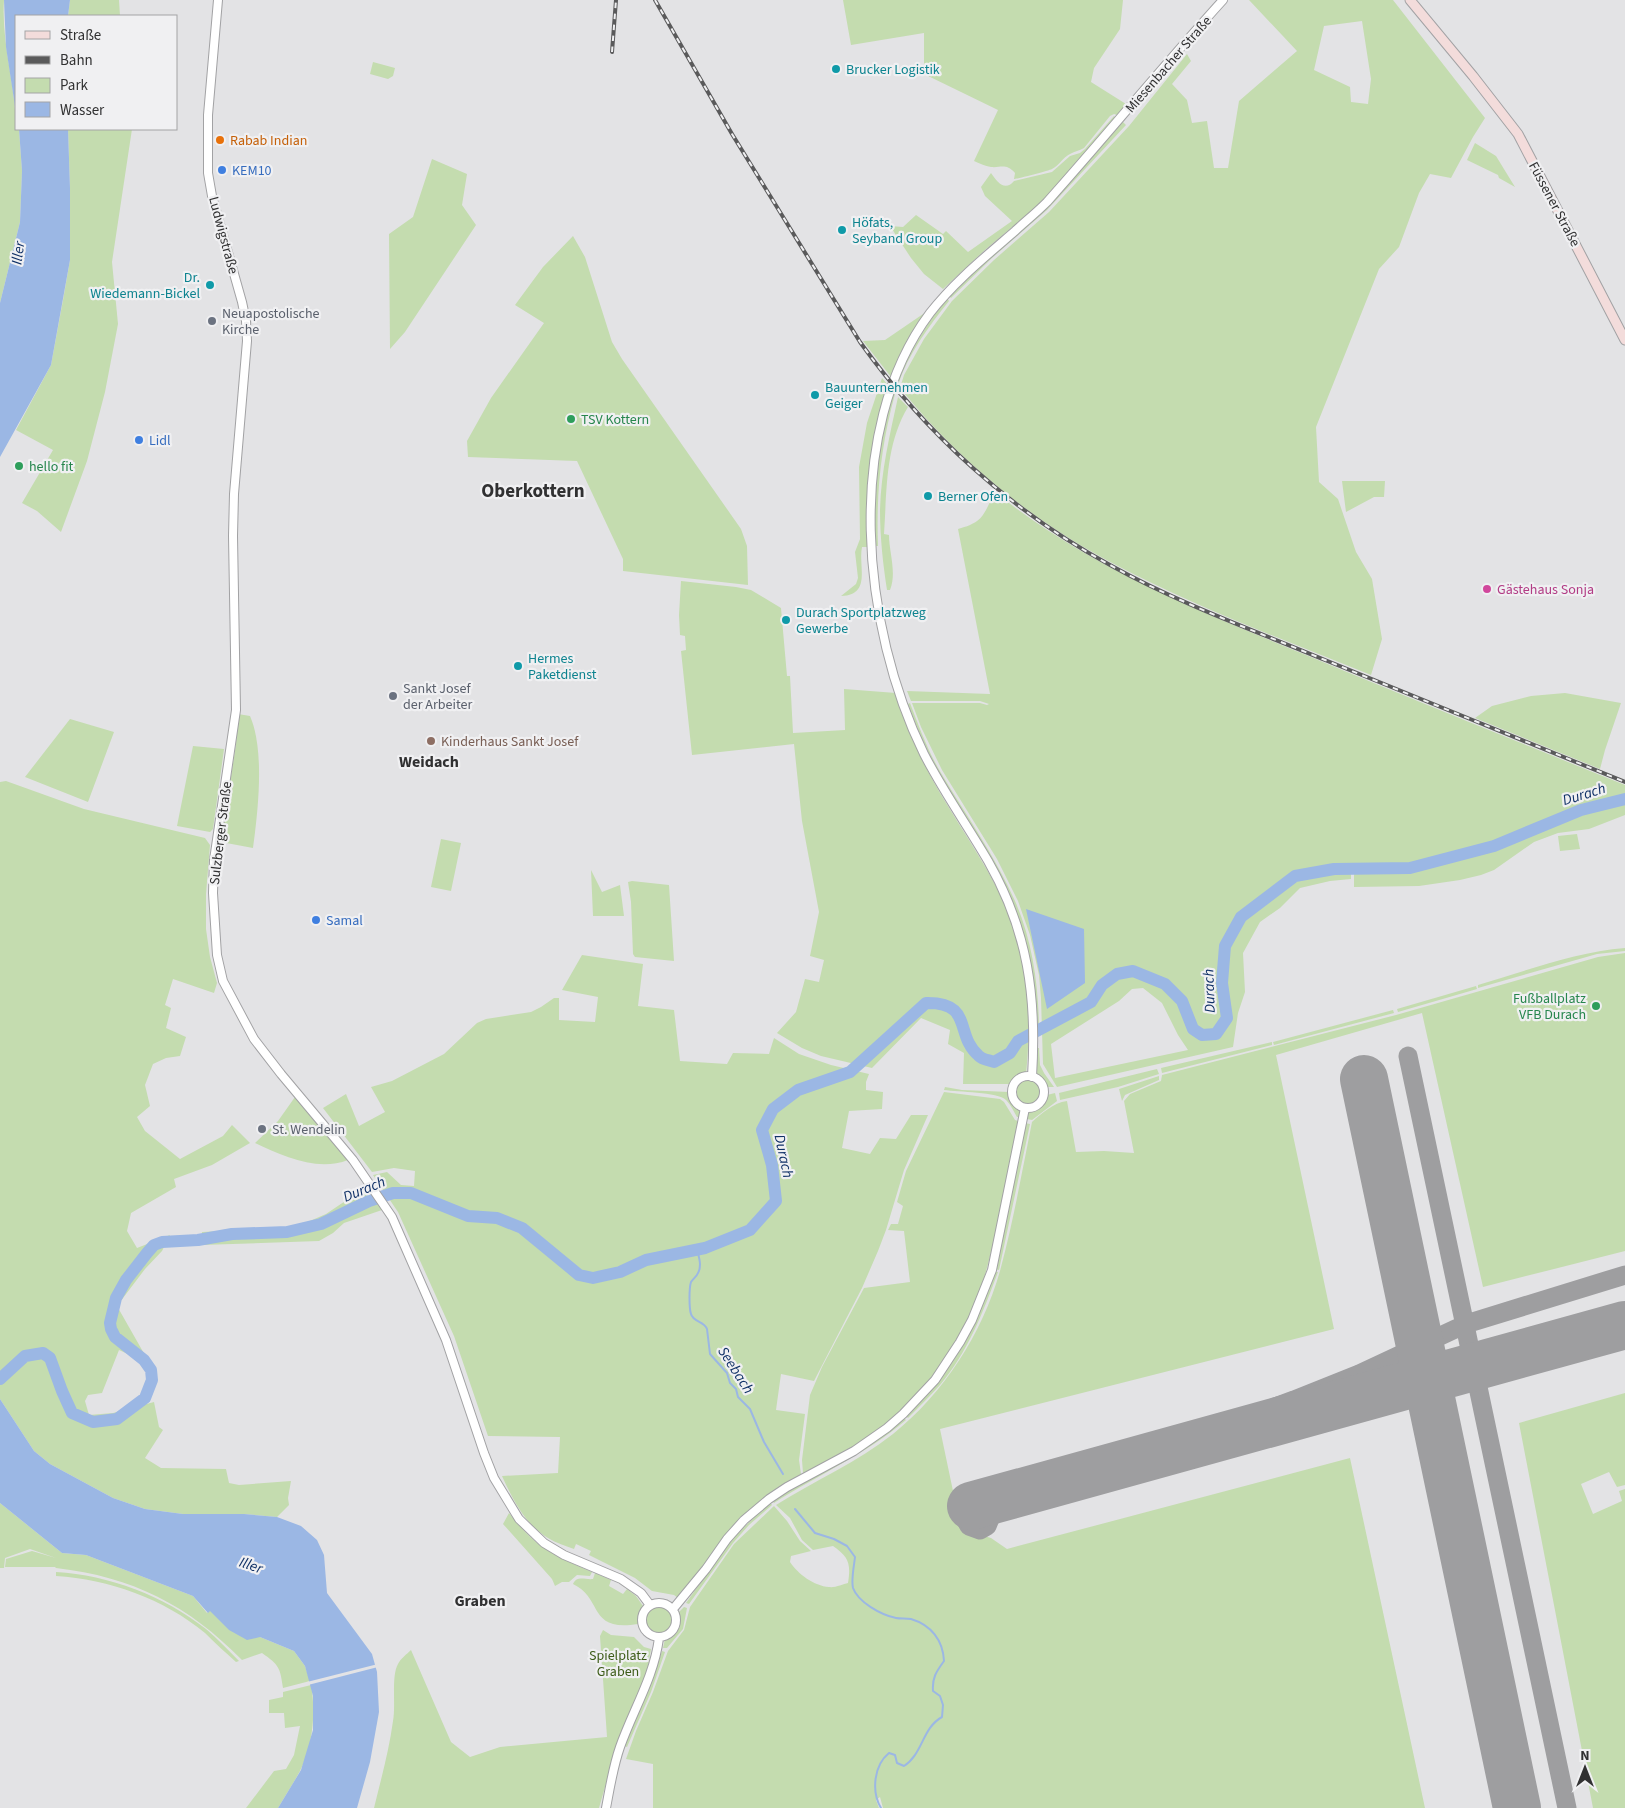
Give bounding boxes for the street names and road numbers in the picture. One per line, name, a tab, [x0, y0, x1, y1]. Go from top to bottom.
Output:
street label: Miesenbacher Straße	[1121, 12, 1217, 118]
street label: Füssener Straße	[1523, 158, 1585, 251]
street label: Ludwigstraße	[203, 194, 243, 276]
street label: Sulzberger Straße	[205, 780, 237, 886]

